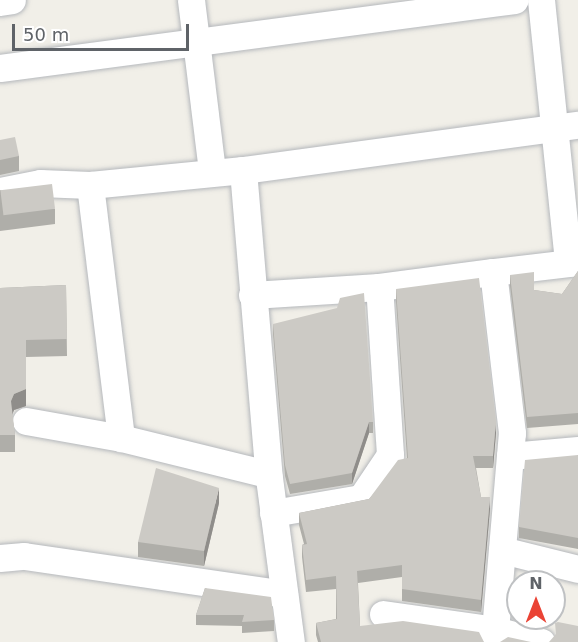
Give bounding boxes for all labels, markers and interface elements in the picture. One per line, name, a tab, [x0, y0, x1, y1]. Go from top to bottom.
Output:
scale bar	[15, 12, 192, 50]
text: 50 m	[23, 24, 69, 45]
north arrow	[506, 570, 566, 630]
text: N	[529, 574, 543, 593]

